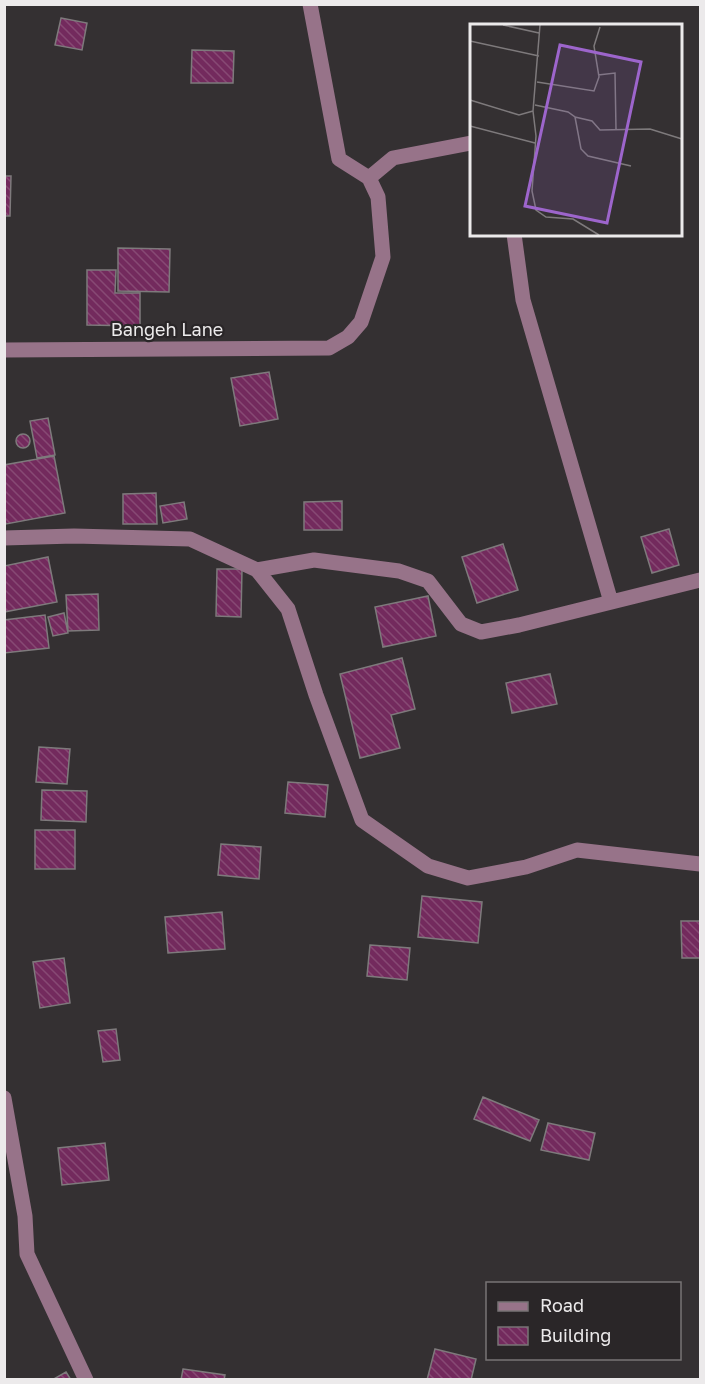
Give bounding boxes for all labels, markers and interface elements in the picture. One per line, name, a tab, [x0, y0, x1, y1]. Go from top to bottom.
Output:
inset map	[470, 24, 681, 236]
street label: Bangeh Lane	[111, 318, 223, 340]
legend	[486, 1282, 681, 1360]
text: Road	[540, 1294, 584, 1316]
text: Building	[540, 1324, 611, 1346]

